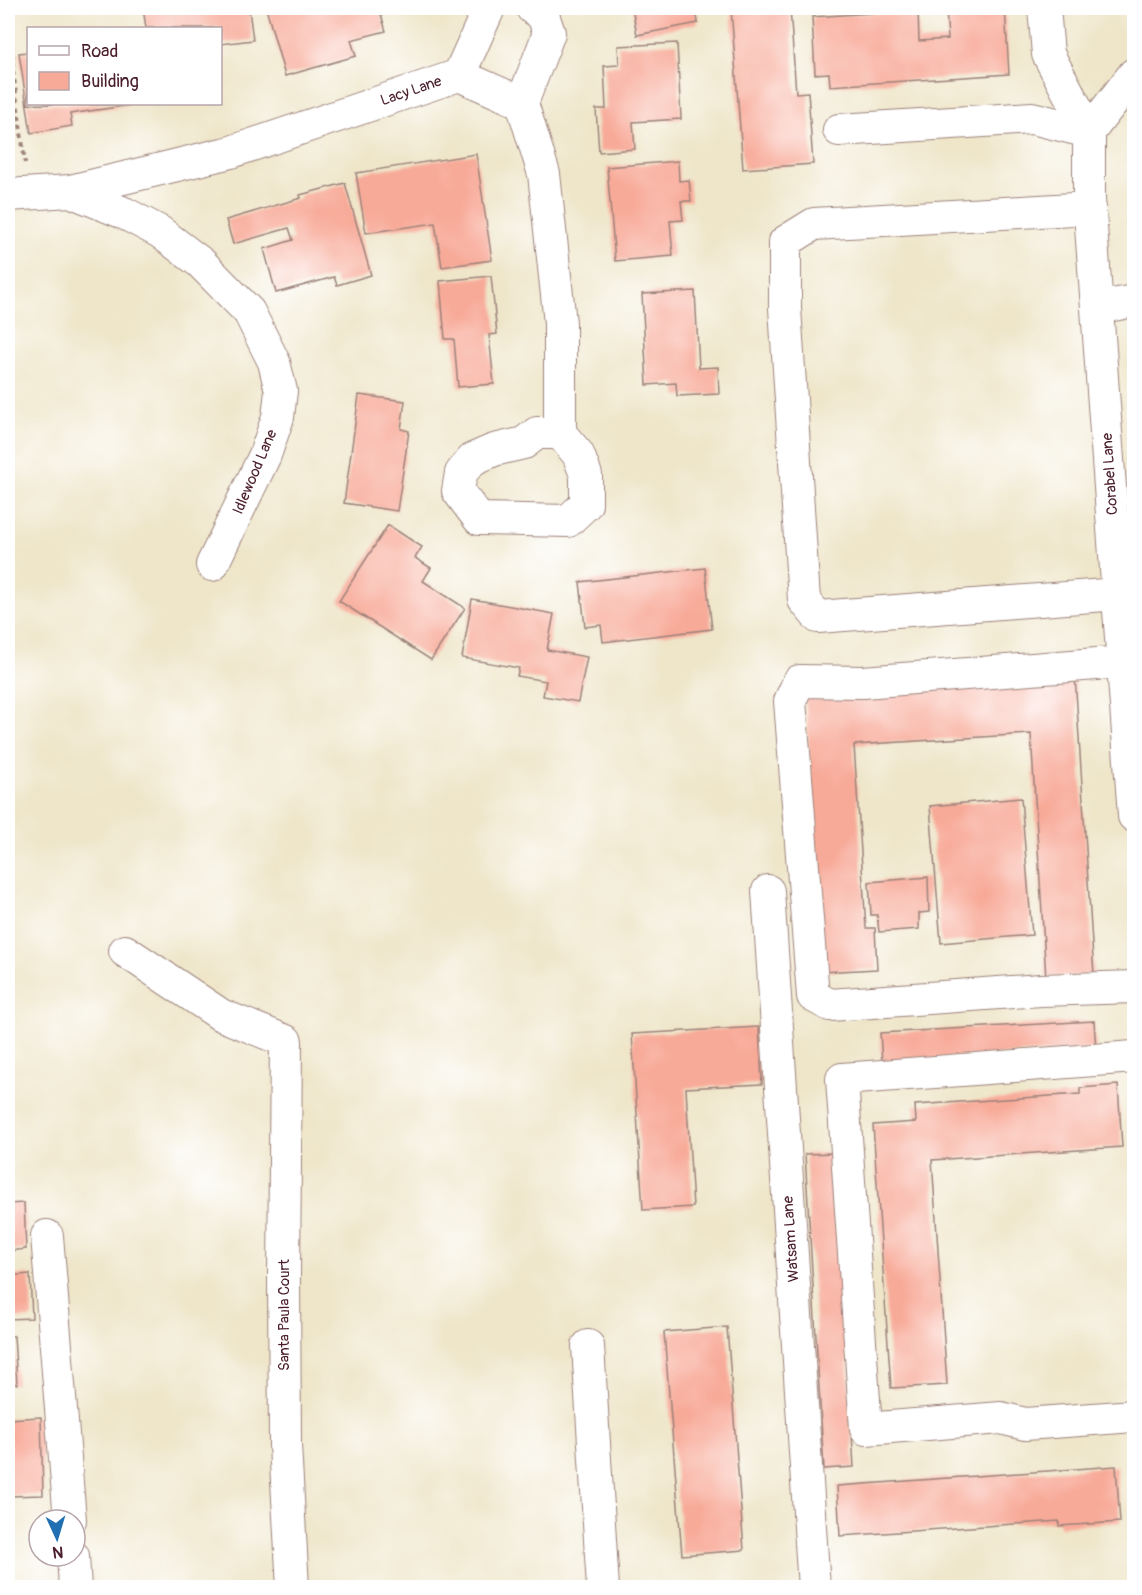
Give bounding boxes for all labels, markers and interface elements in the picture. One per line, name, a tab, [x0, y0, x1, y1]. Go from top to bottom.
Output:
legend	[27, 27, 222, 105]
text: Road	[81, 40, 118, 63]
text: Building	[81, 70, 139, 93]
street label: Lacy Lane	[378, 71, 445, 110]
street label: Idlewood Lane	[229, 426, 282, 517]
street label: Corabel Lane	[1098, 432, 1122, 516]
street label: Watsam Lane	[778, 1195, 803, 1283]
street label: Santa Paula Court	[275, 1258, 294, 1371]
north arrow	[27, 1508, 87, 1568]
text: N	[52, 1542, 64, 1562]

